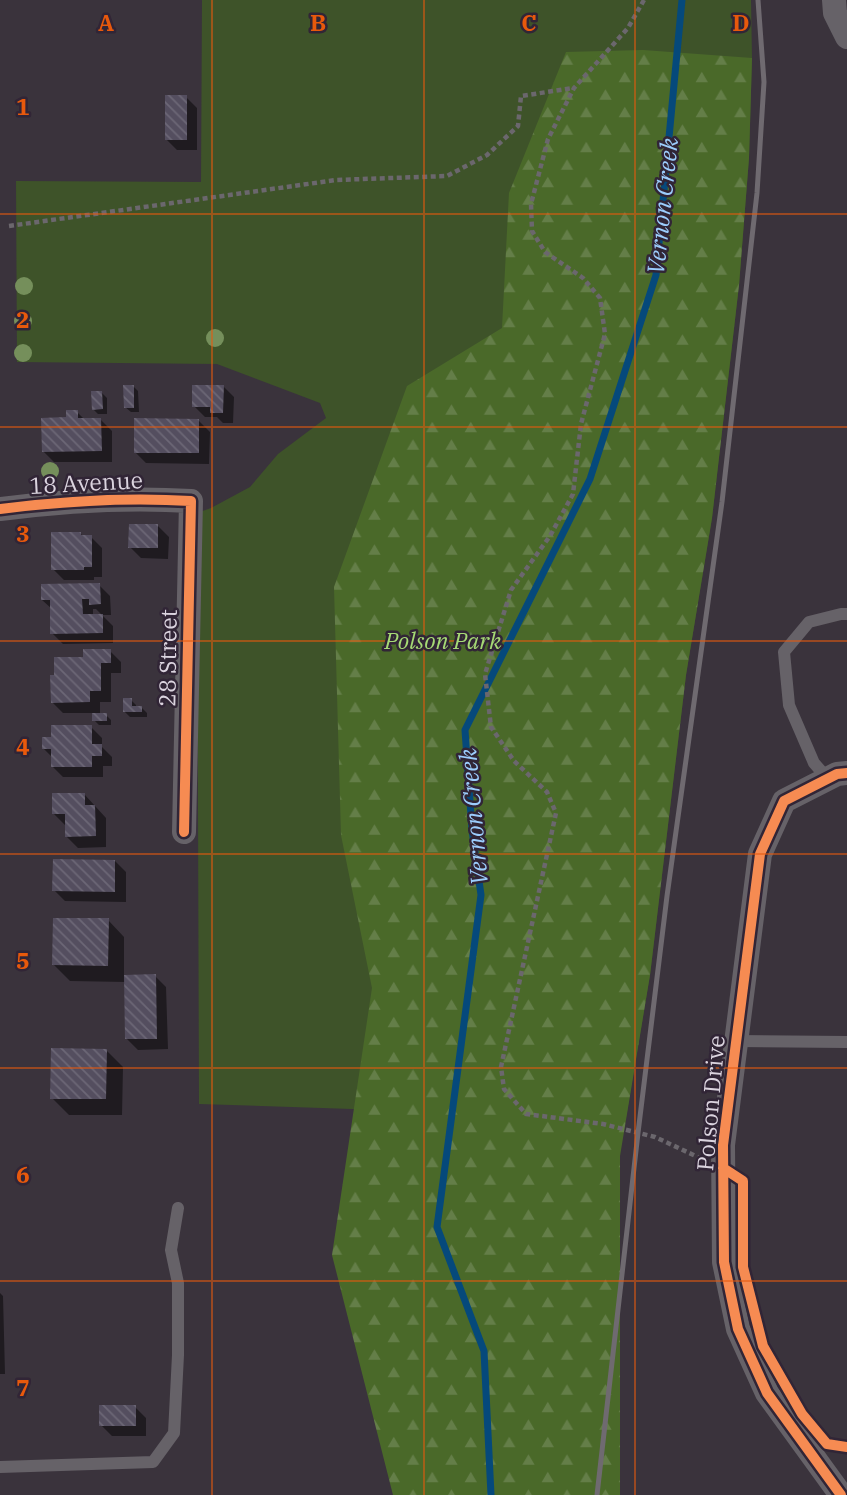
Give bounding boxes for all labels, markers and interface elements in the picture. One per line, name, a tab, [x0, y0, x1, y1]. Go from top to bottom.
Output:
text: A	[98, 7, 114, 37]
text: B	[310, 7, 326, 37]
text: C	[521, 7, 537, 37]
text: D	[732, 7, 750, 37]
text: 1	[16, 91, 30, 121]
water label: Vernon Creek	[639, 136, 685, 276]
text: 2	[16, 304, 30, 334]
street label: 18 Avenue	[28, 464, 144, 500]
text: 3	[16, 518, 30, 548]
street label: 28 Street	[151, 609, 183, 707]
park label: Polson Park	[384, 625, 502, 655]
text: 4	[16, 731, 30, 761]
water label: Vernon Creek	[451, 747, 495, 887]
text: 5	[16, 945, 30, 975]
street label: Polson Drive	[689, 1034, 731, 1172]
text: 6	[16, 1159, 30, 1189]
text: 7	[16, 1372, 30, 1402]

